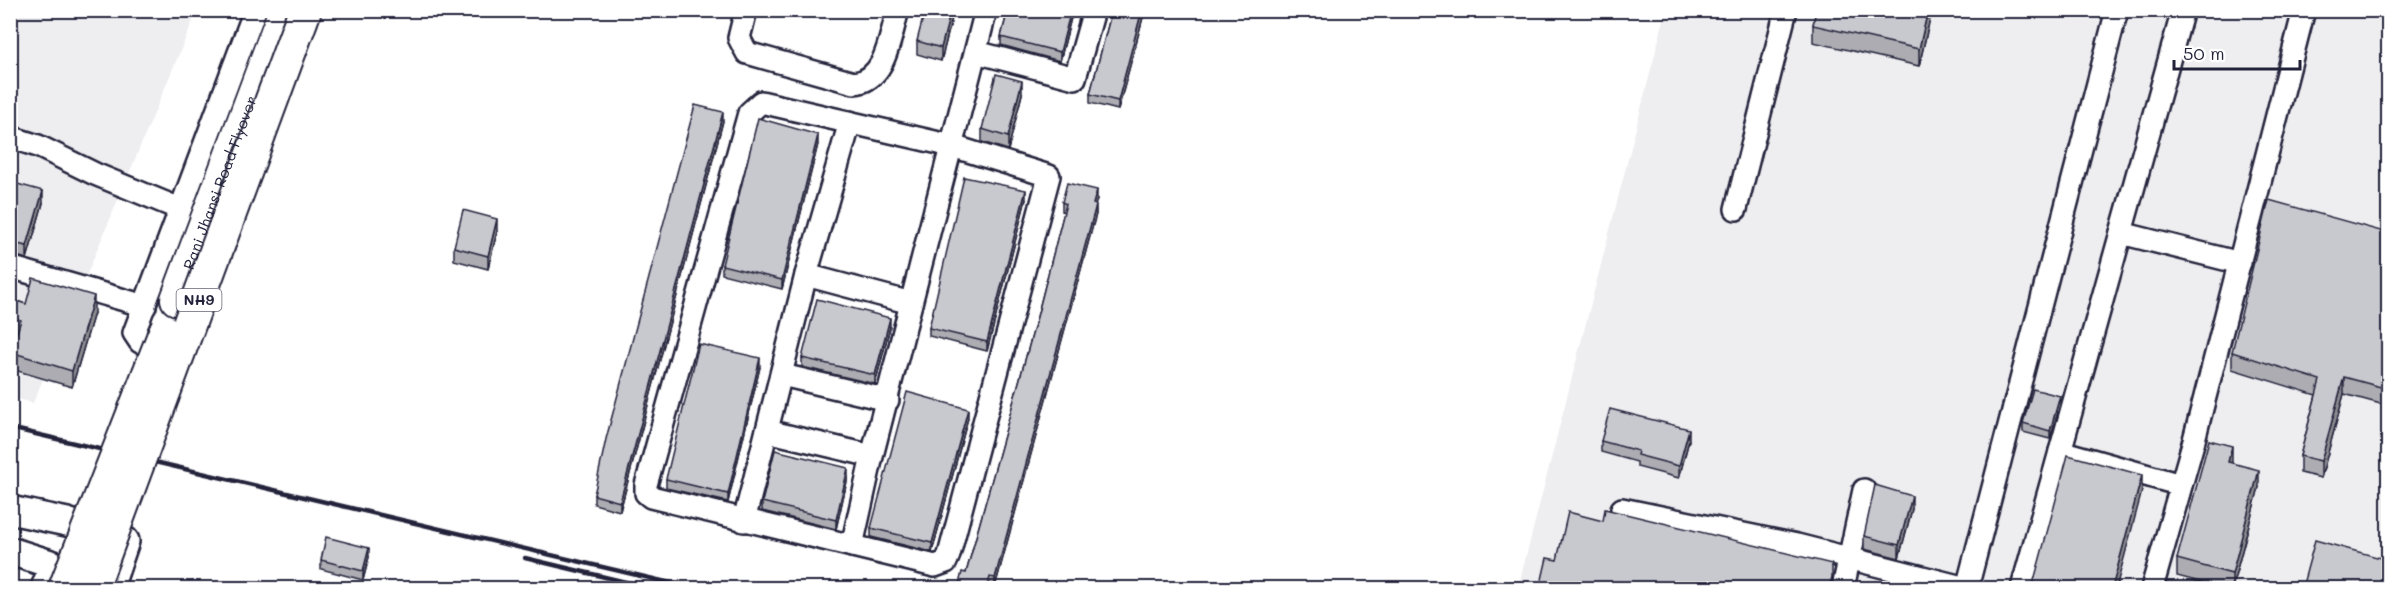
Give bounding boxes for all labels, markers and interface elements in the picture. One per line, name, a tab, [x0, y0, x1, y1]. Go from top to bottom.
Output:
scale bar	[2174, 33, 2300, 71]
text: 50 m	[2183, 41, 2225, 65]
street label: Rani Jhansi Road Flyover	[178, 93, 261, 272]
road number: NH9	[176, 289, 222, 311]

